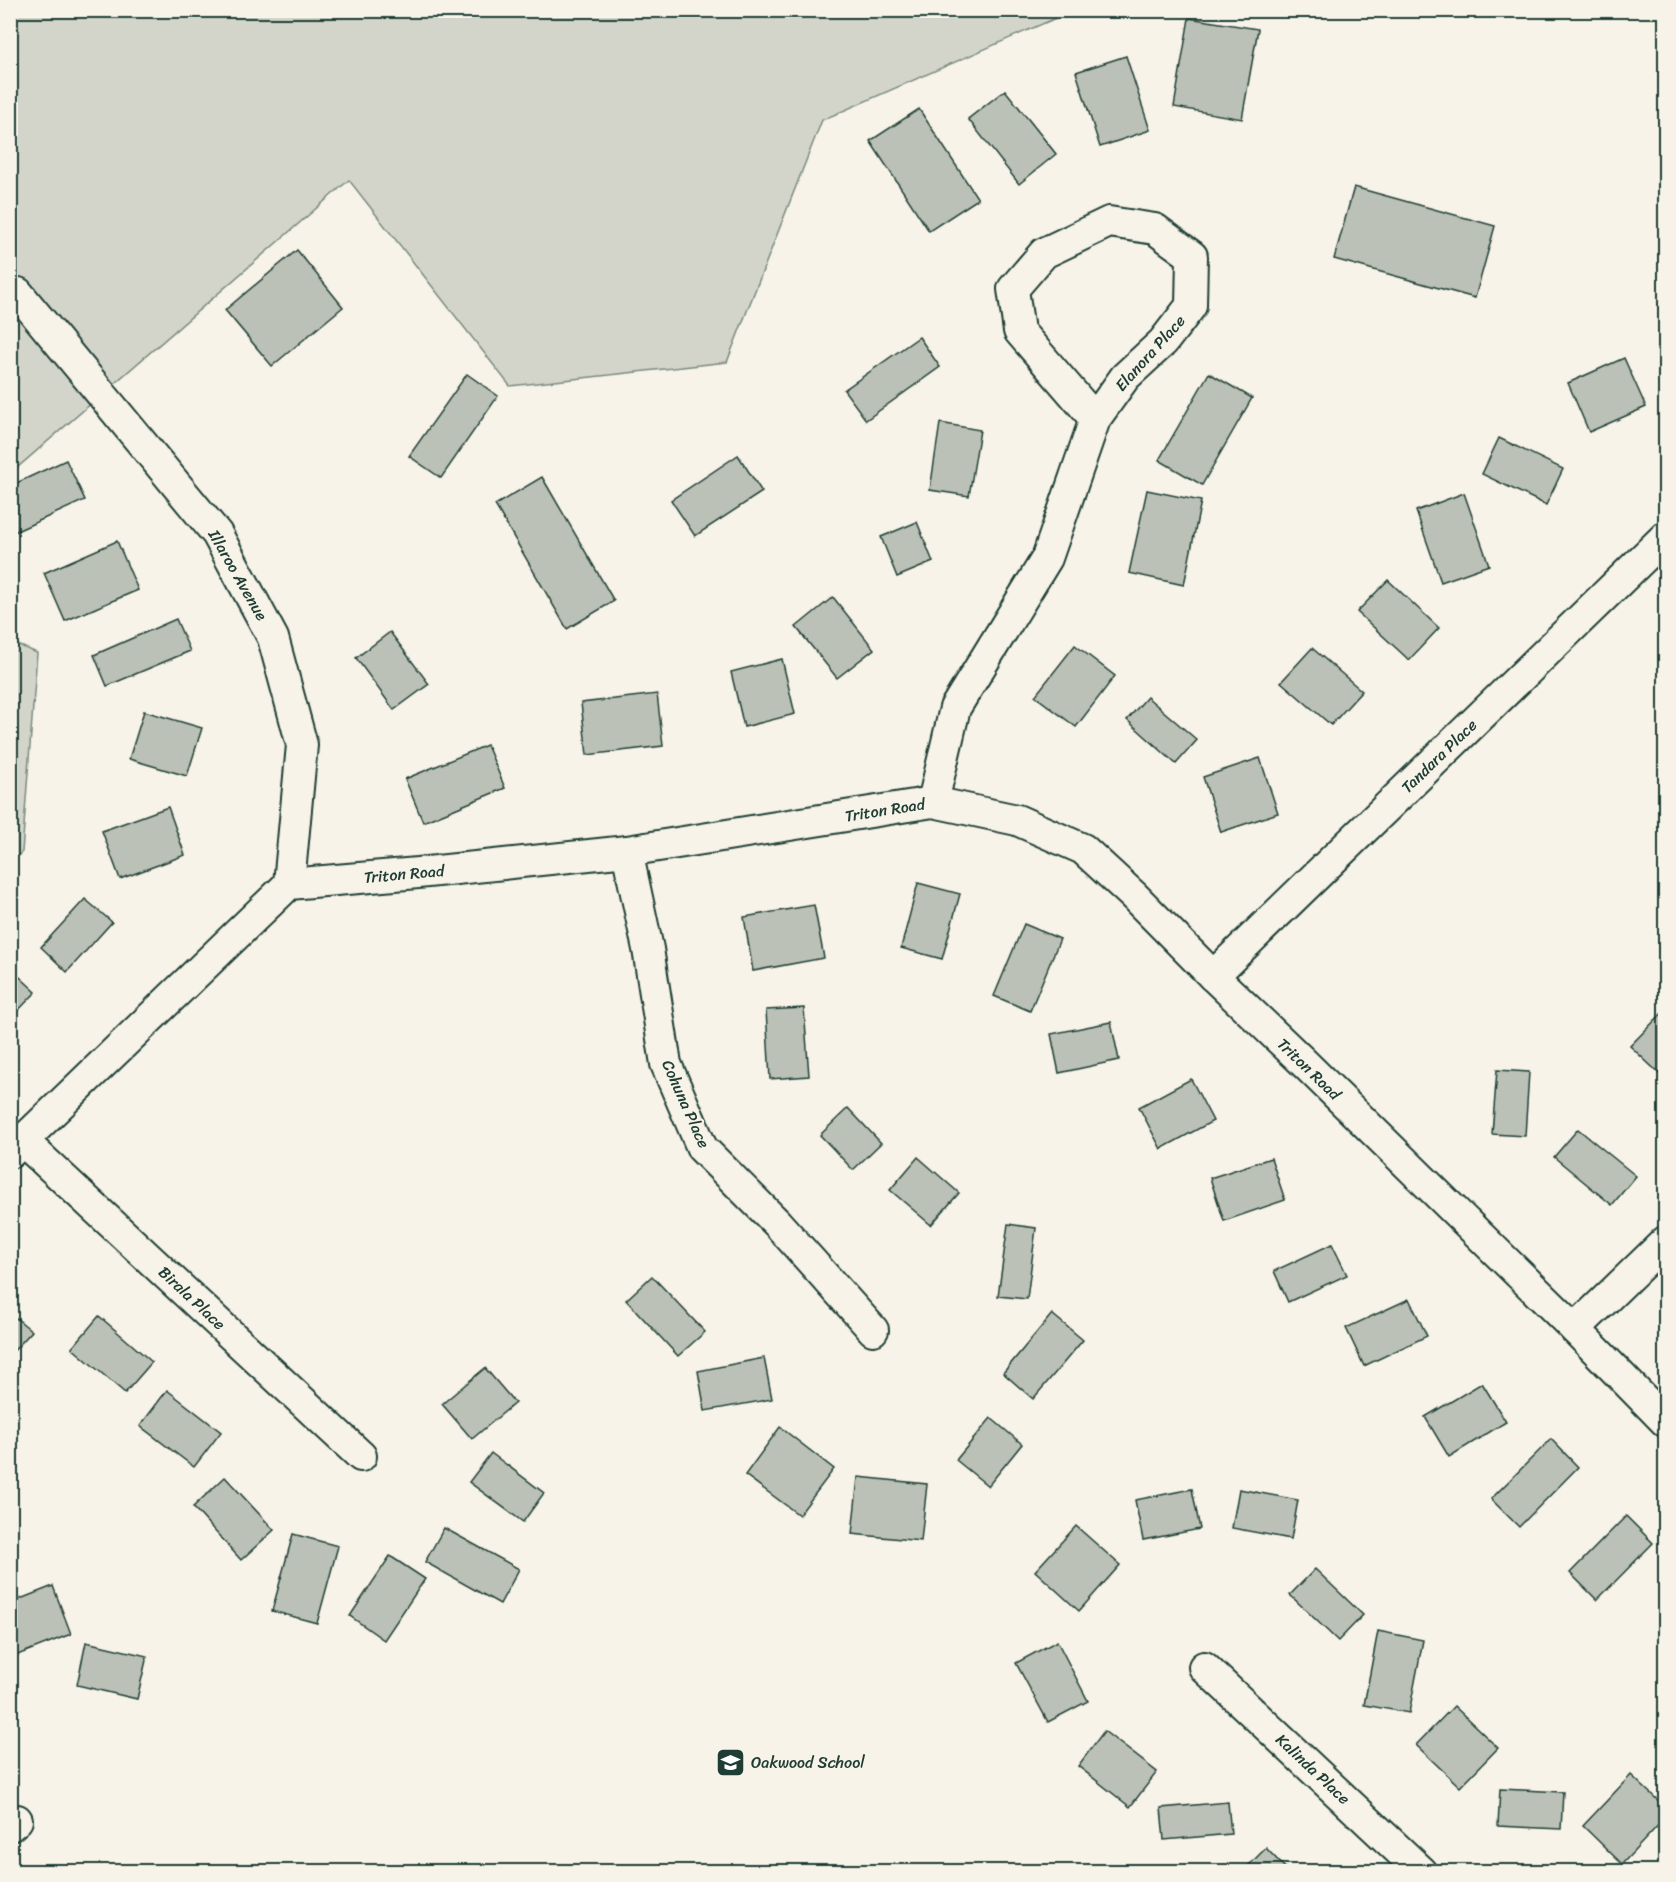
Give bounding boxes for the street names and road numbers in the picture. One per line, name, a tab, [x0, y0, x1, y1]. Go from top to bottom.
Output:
street label: Elanora Place	[1107, 308, 1193, 398]
street label: Illaroo Avenue	[200, 523, 276, 626]
street label: Tandara Place	[1394, 712, 1484, 800]
street label: Triton Road	[843, 789, 929, 831]
street label: Triton Road	[363, 856, 447, 892]
street label: Triton Road	[1270, 1031, 1349, 1108]
street label: Cohuna Place	[654, 1055, 718, 1153]
street label: Birala Place	[151, 1259, 233, 1337]
street label: Kalinda Place	[1269, 1726, 1357, 1812]

